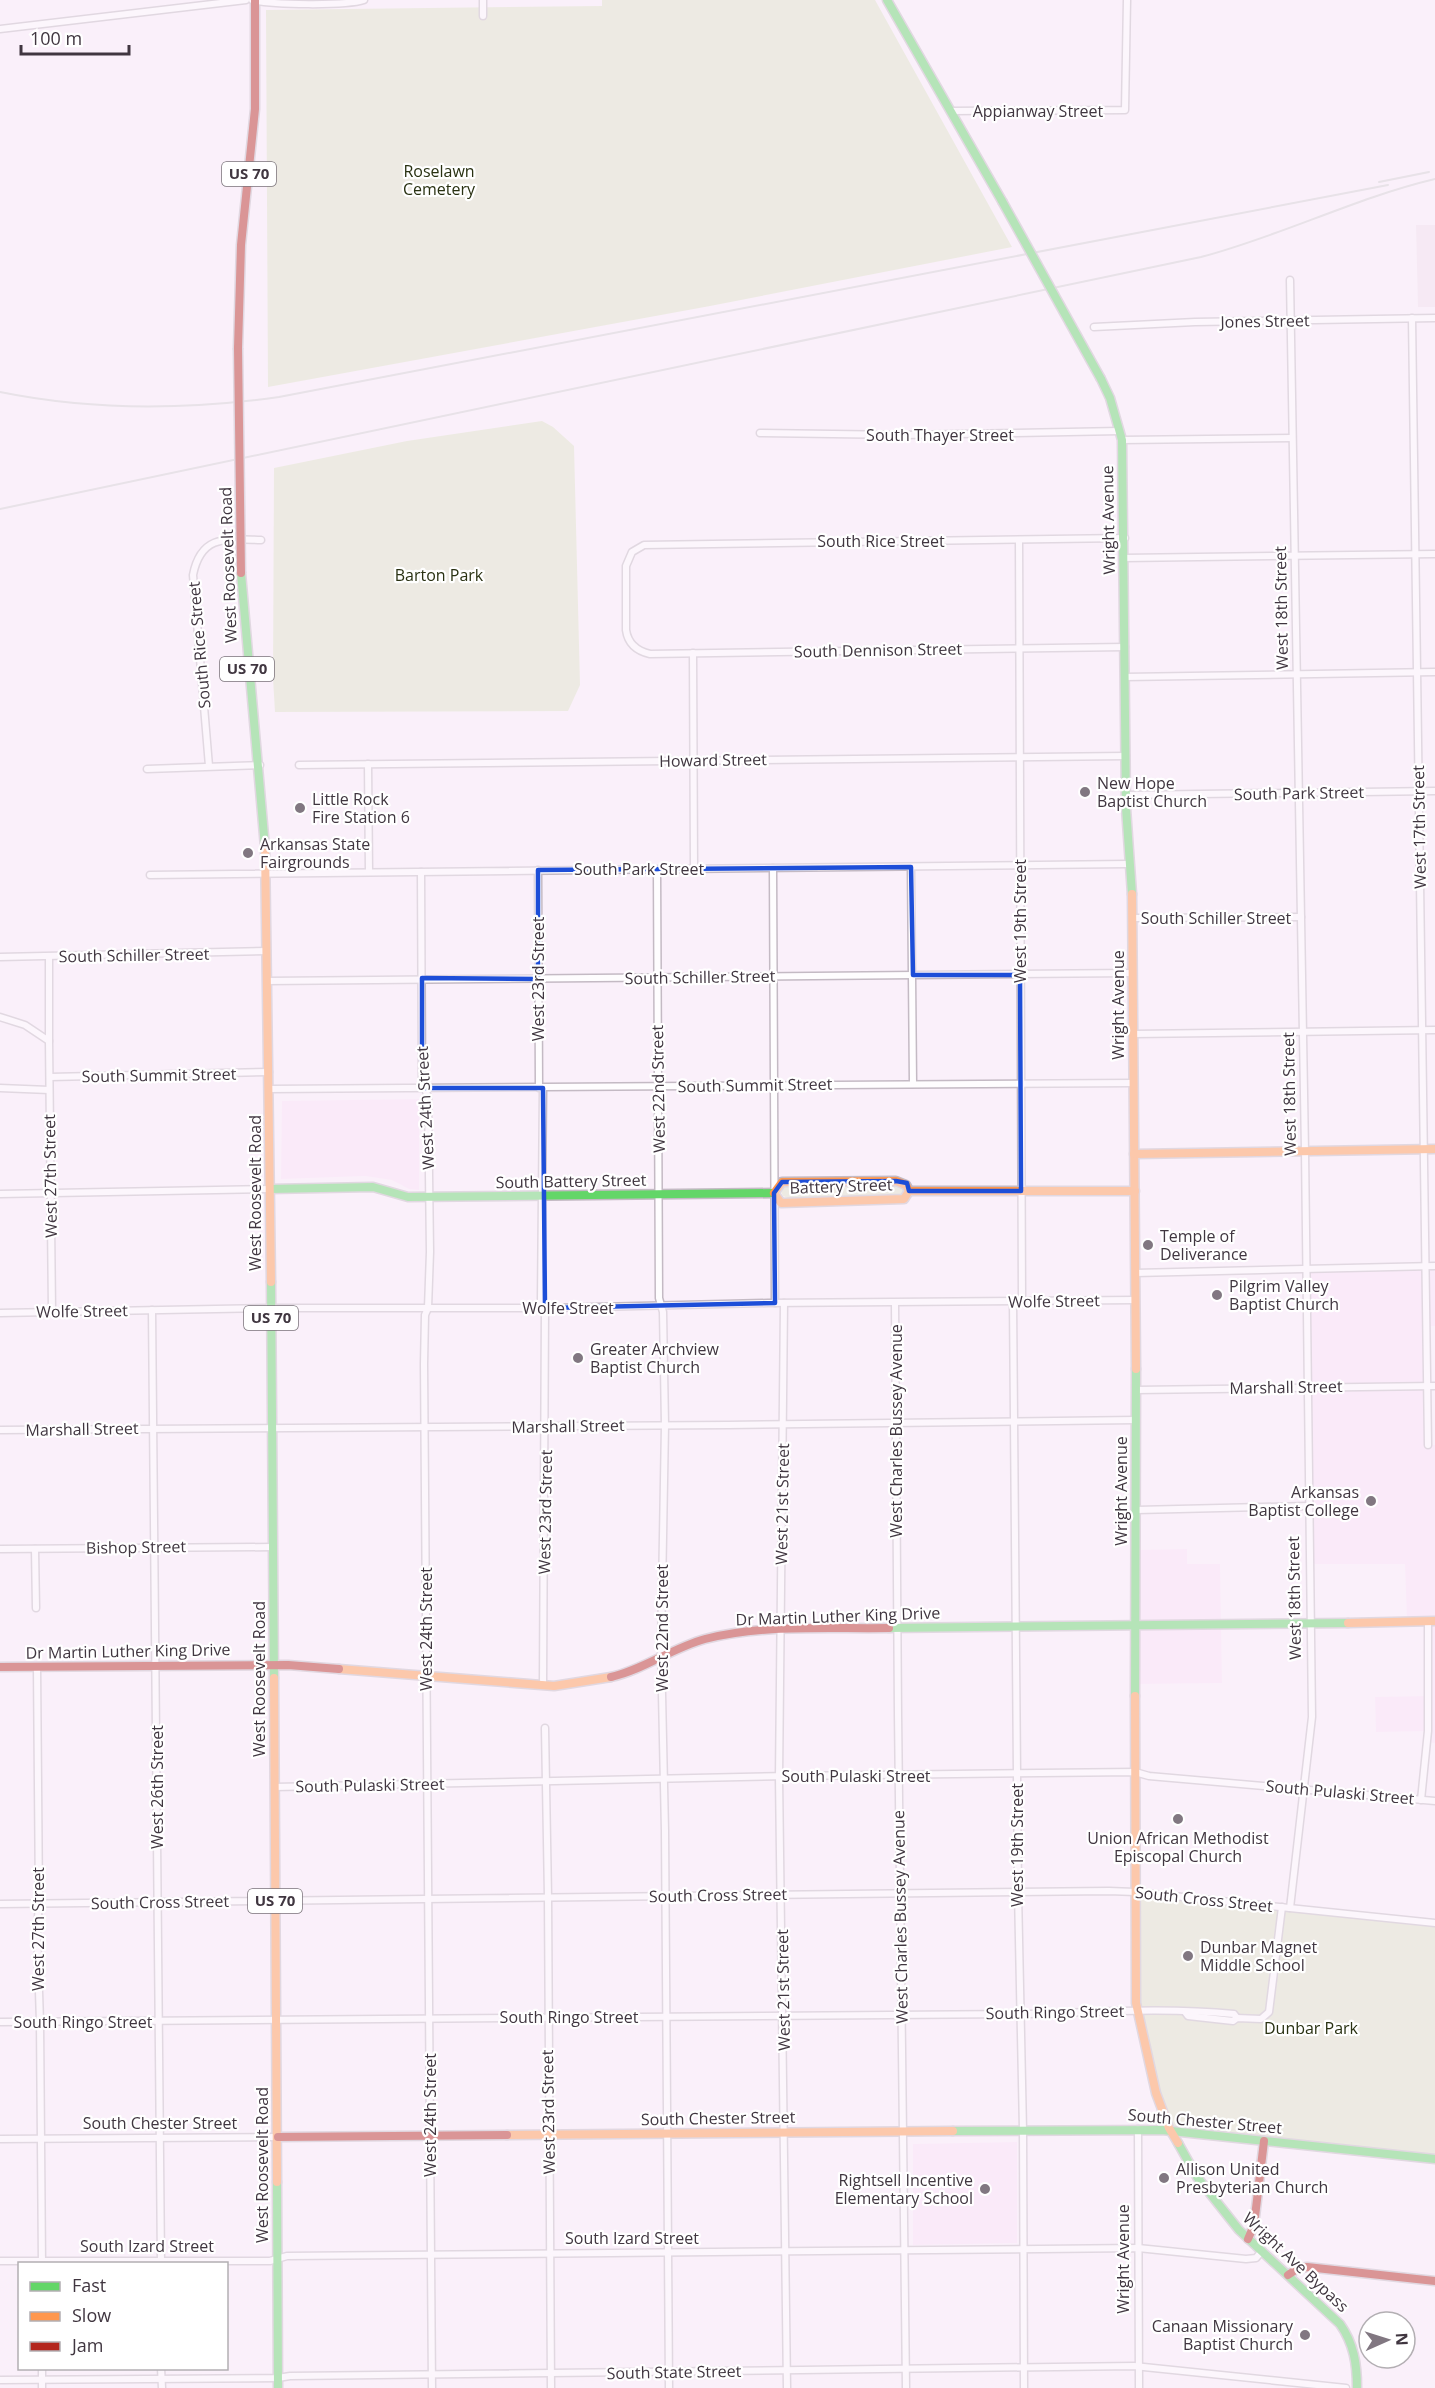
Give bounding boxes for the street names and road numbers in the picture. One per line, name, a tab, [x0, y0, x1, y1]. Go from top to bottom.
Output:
street label: Appianway Street	[973, 100, 1104, 122]
road number: US 70	[222, 162, 276, 186]
street label: Jones Street	[1218, 309, 1310, 333]
street label: South Thayer Street	[866, 424, 1014, 446]
street label: Wright Avenue	[1096, 465, 1120, 575]
street label: West Roosevelt Road	[214, 487, 242, 643]
street label: South Rice Street	[817, 530, 945, 552]
street label: West 18th Street	[1269, 546, 1293, 670]
street label: South Rice Street	[182, 580, 216, 709]
street label: South Dennison Street	[794, 638, 962, 662]
road number: US 70	[220, 657, 274, 681]
street label: Howard Street	[659, 748, 767, 772]
street label: West 17th Street	[1407, 765, 1431, 889]
street label: South Park Street	[1234, 781, 1365, 805]
street label: South Park Street	[574, 858, 704, 880]
street label: West 19th Street	[1009, 859, 1031, 983]
street label: South Schiller Street	[1141, 907, 1292, 929]
street label: West 23rd Street	[527, 916, 549, 1041]
street label: South Schiller Street	[59, 943, 210, 967]
street label: Wright Avenue	[1107, 950, 1129, 1060]
street label: South Schiller Street	[625, 965, 776, 989]
street label: West 22nd Street	[646, 1025, 670, 1153]
street label: West 18th Street	[1277, 1032, 1301, 1156]
street label: West 24th Street	[411, 1045, 439, 1170]
street label: South Summit Street	[81, 1063, 237, 1087]
street label: South Summit Street	[677, 1073, 833, 1097]
street label: West 27th Street	[38, 1114, 62, 1238]
street label: West Roosevelt Road	[244, 1115, 266, 1271]
street label: South Battery Street	[495, 1169, 647, 1193]
street label: Battery Street	[789, 1173, 893, 1199]
street label: Wolfe Street	[1008, 1289, 1100, 1313]
street label: Wolfe Street	[522, 1297, 614, 1319]
street label: Wolfe Street	[36, 1299, 128, 1323]
road number: US 70	[244, 1306, 298, 1330]
street label: West Charles Bussey Avenue	[885, 1324, 907, 1538]
street label: Marshall Street	[1229, 1375, 1343, 1399]
street label: Marshall Street	[511, 1414, 625, 1438]
street label: Marshall Street	[25, 1417, 139, 1441]
street label: Wright Avenue	[1110, 1436, 1132, 1546]
street label: West 21st Street	[770, 1443, 794, 1565]
street label: West 23rd Street	[533, 1449, 557, 1575]
street label: Bishop Street	[86, 1535, 187, 1559]
street label: West 18th Street	[1282, 1536, 1306, 1660]
street label: West 22nd Street	[651, 1564, 673, 1692]
street label: West 24th Street	[415, 1567, 437, 1691]
street label: West Roosevelt Road	[248, 1601, 270, 1757]
street label: Dr Martin Luther King Drive	[735, 1601, 941, 1631]
street label: Dr Martin Luther King Drive	[25, 1638, 231, 1664]
street label: West 26th Street	[146, 1725, 168, 1849]
street label: South Pulaski Street	[781, 1765, 931, 1787]
street label: South Pulaski Street	[295, 1773, 445, 1797]
street label: South Pulaski Street	[1265, 1775, 1416, 1809]
street label: West 19th Street	[1006, 1783, 1028, 1907]
street label: West Charles Bussey Avenue	[887, 1810, 913, 2024]
street label: West 27th Street	[27, 1867, 49, 1991]
street label: South Cross Street	[1134, 1881, 1274, 1917]
street label: South Cross Street	[649, 1883, 788, 1907]
road number: US 70	[248, 1889, 302, 1913]
street label: South Cross Street	[91, 1890, 230, 1914]
street label: West 21st Street	[771, 1929, 795, 2051]
street label: South Ringo Street	[985, 2000, 1125, 2024]
street label: South Ringo Street	[500, 2006, 639, 2028]
street label: South Ringo Street	[14, 2011, 153, 2033]
street label: West 23rd Street	[536, 2049, 560, 2175]
street label: West 24th Street	[419, 2053, 441, 2177]
street label: West Roosevelt Road	[251, 2087, 273, 2243]
street label: South Chester Street	[1127, 2103, 1283, 2139]
street label: South Chester Street	[641, 2106, 796, 2130]
street label: South Chester Street	[83, 2112, 238, 2134]
street label: Wright Avenue	[1112, 2204, 1134, 2314]
street label: Wright Ave Bypass	[1238, 2207, 1354, 2317]
street label: South Izard Street	[565, 2227, 699, 2249]
street label: South Izard Street	[80, 2235, 214, 2257]
street label: South State Street	[606, 2360, 742, 2384]

